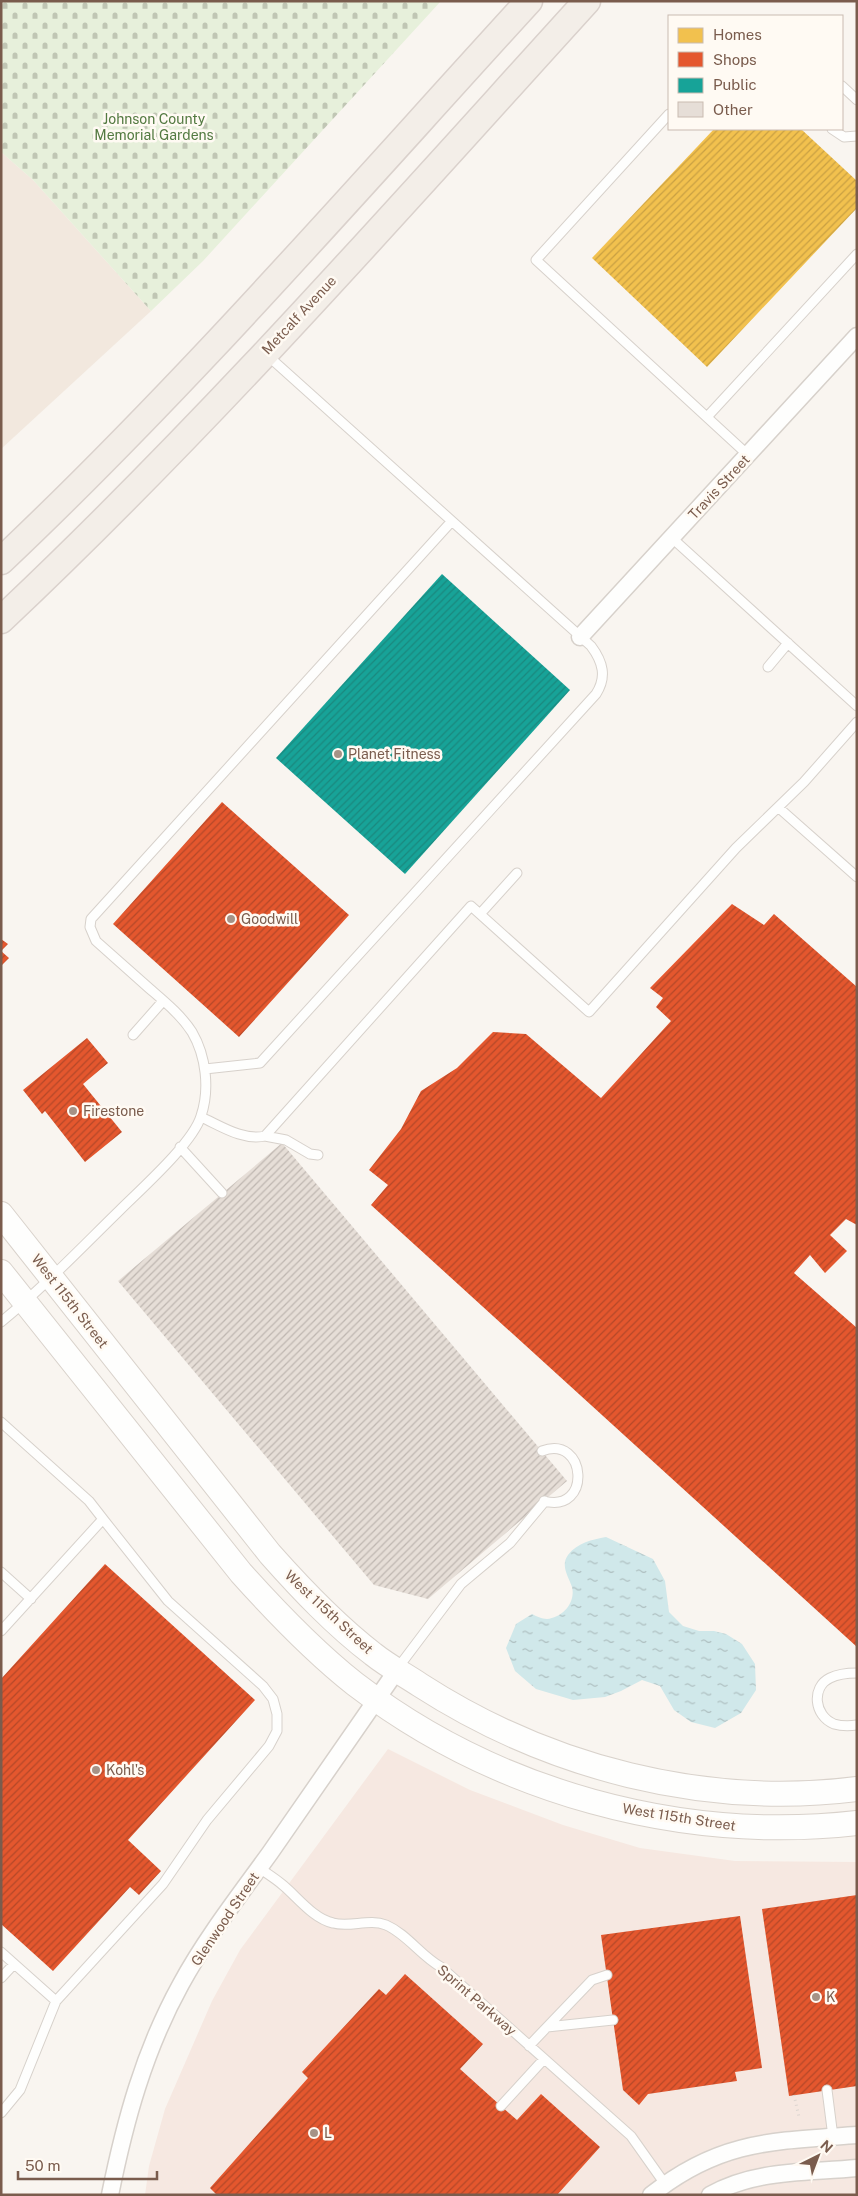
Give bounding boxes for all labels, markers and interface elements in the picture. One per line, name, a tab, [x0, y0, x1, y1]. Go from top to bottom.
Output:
legend	[668, 15, 843, 130]
text: Homes	[713, 26, 762, 43]
text: Shops	[713, 51, 757, 68]
text: Public	[713, 76, 757, 93]
text: Other	[713, 101, 753, 118]
park label: Johnson County Memorial Gardens	[94, 111, 214, 143]
street label: Metcalf Avenue	[259, 272, 339, 358]
street label: Travis Street	[685, 451, 753, 523]
place label: Planet Fitness	[348, 746, 441, 762]
marker: Planet Fitness	[332, 748, 344, 760]
place label: Goodwill	[241, 911, 298, 927]
marker: Goodwill	[225, 913, 237, 925]
place label: Firestone	[83, 1103, 144, 1119]
marker: Firestone	[67, 1105, 79, 1117]
street label: West 115th Street	[28, 1251, 112, 1351]
street label: West 115th Street	[282, 1567, 376, 1657]
place label: Kohl's	[106, 1762, 144, 1778]
marker: Kohl's	[90, 1764, 102, 1776]
street label: West 115th Street	[621, 1800, 737, 1834]
street label: Glenwood Street	[188, 1869, 262, 1969]
street label: Sprint Parkway	[434, 1961, 520, 2039]
place label: K	[826, 1989, 836, 2005]
marker: K	[810, 1991, 822, 2003]
place label: L	[324, 2125, 332, 2141]
marker: L	[308, 2127, 320, 2139]
north arrow	[793, 2131, 843, 2181]
text: N	[817, 2137, 836, 2156]
scale bar	[18, 2148, 156, 2180]
text: 50 m	[25, 2157, 60, 2174]

